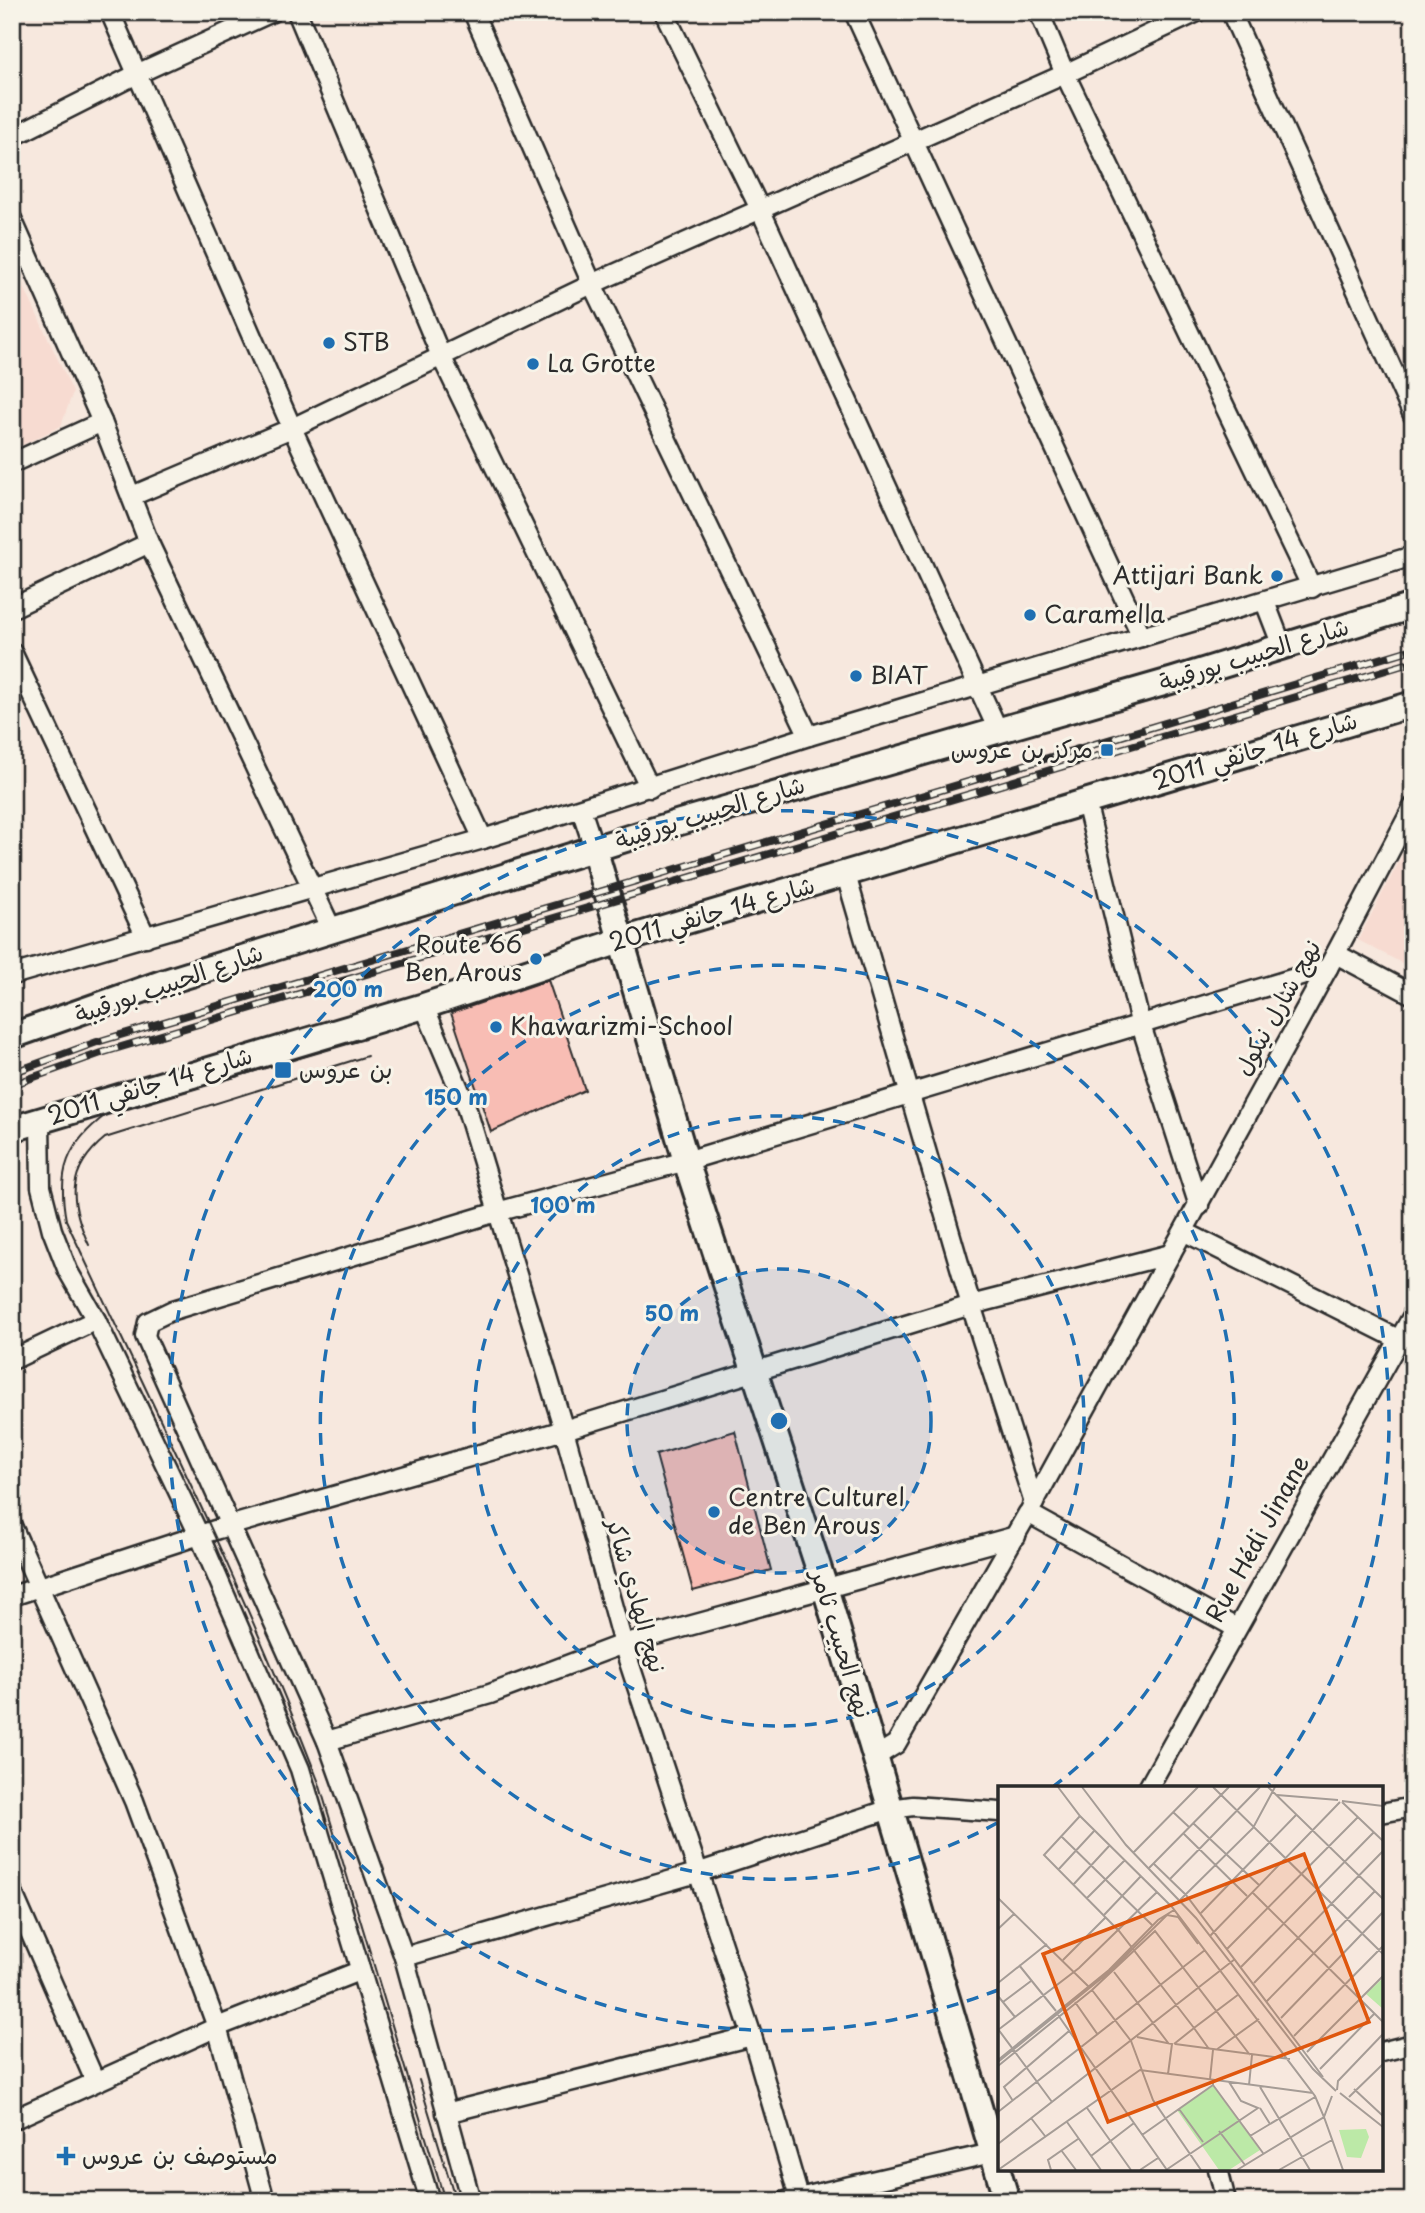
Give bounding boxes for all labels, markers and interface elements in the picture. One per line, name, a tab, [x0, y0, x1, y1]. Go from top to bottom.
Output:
place label: STB	[343, 323, 390, 359]
marker: STB	[321, 335, 337, 351]
place label: La Grotte	[547, 344, 656, 380]
marker: La Grotte	[525, 356, 541, 372]
place label: Attijari Bank	[1113, 556, 1263, 592]
marker: Attijari Bank	[1269, 568, 1285, 584]
place label: Caramella	[1044, 595, 1165, 631]
marker: Caramella	[1022, 607, 1038, 623]
street label: شارع الحبيب بورقيبة	[1154, 607, 1353, 700]
place label: BIAT	[870, 656, 928, 692]
marker: BIAT	[848, 668, 864, 684]
street label: شارع 14 جانفي 2011	[1148, 701, 1363, 802]
place label: مركز بن عروس	[951, 730, 1093, 766]
marker: مركز بن عروس	[1099, 742, 1115, 758]
street label: شارع الحبيب بورقيبة	[610, 765, 809, 858]
street label: شارع 14 جانفي 2011	[604, 865, 820, 963]
place label: Route 66 Ben Arous	[404, 925, 522, 989]
street label: نهج شارل نيكول	[1224, 932, 1329, 1082]
street label: شارع الحبيب بورقيبة	[69, 933, 268, 1032]
marker: Route 66 Ben Arous	[528, 951, 544, 967]
text: 200 m	[313, 972, 383, 1004]
place label: Khawarizmi-School	[510, 1007, 733, 1043]
marker: Khawarizmi-School	[488, 1019, 504, 1035]
street label: شارع 14 جانفي 2011	[43, 1036, 258, 1137]
place label: بن عروس	[299, 1050, 393, 1086]
marker: بن عروس	[273, 1060, 293, 1080]
text: 150 m	[424, 1080, 488, 1112]
text: 100 m	[530, 1188, 596, 1220]
text: 50 m	[645, 1296, 699, 1328]
centre of rings	[767, 1409, 791, 1433]
street label: Rue Hédi Jinane	[1195, 1448, 1317, 1628]
place label: Centre Culturel de Ben Arous	[728, 1478, 905, 1542]
marker: Centre Culturel de Ben Arous	[706, 1504, 722, 1520]
street label: نهج الهادي شاكر	[597, 1512, 677, 1677]
street label: نهج الحبيب ثامر	[803, 1563, 883, 1722]
inset map	[998, 1786, 1383, 2171]
place label: مستوصف بن عروس	[82, 2136, 278, 2172]
marker: مستوصف بن عروس	[56, 2146, 76, 2166]

